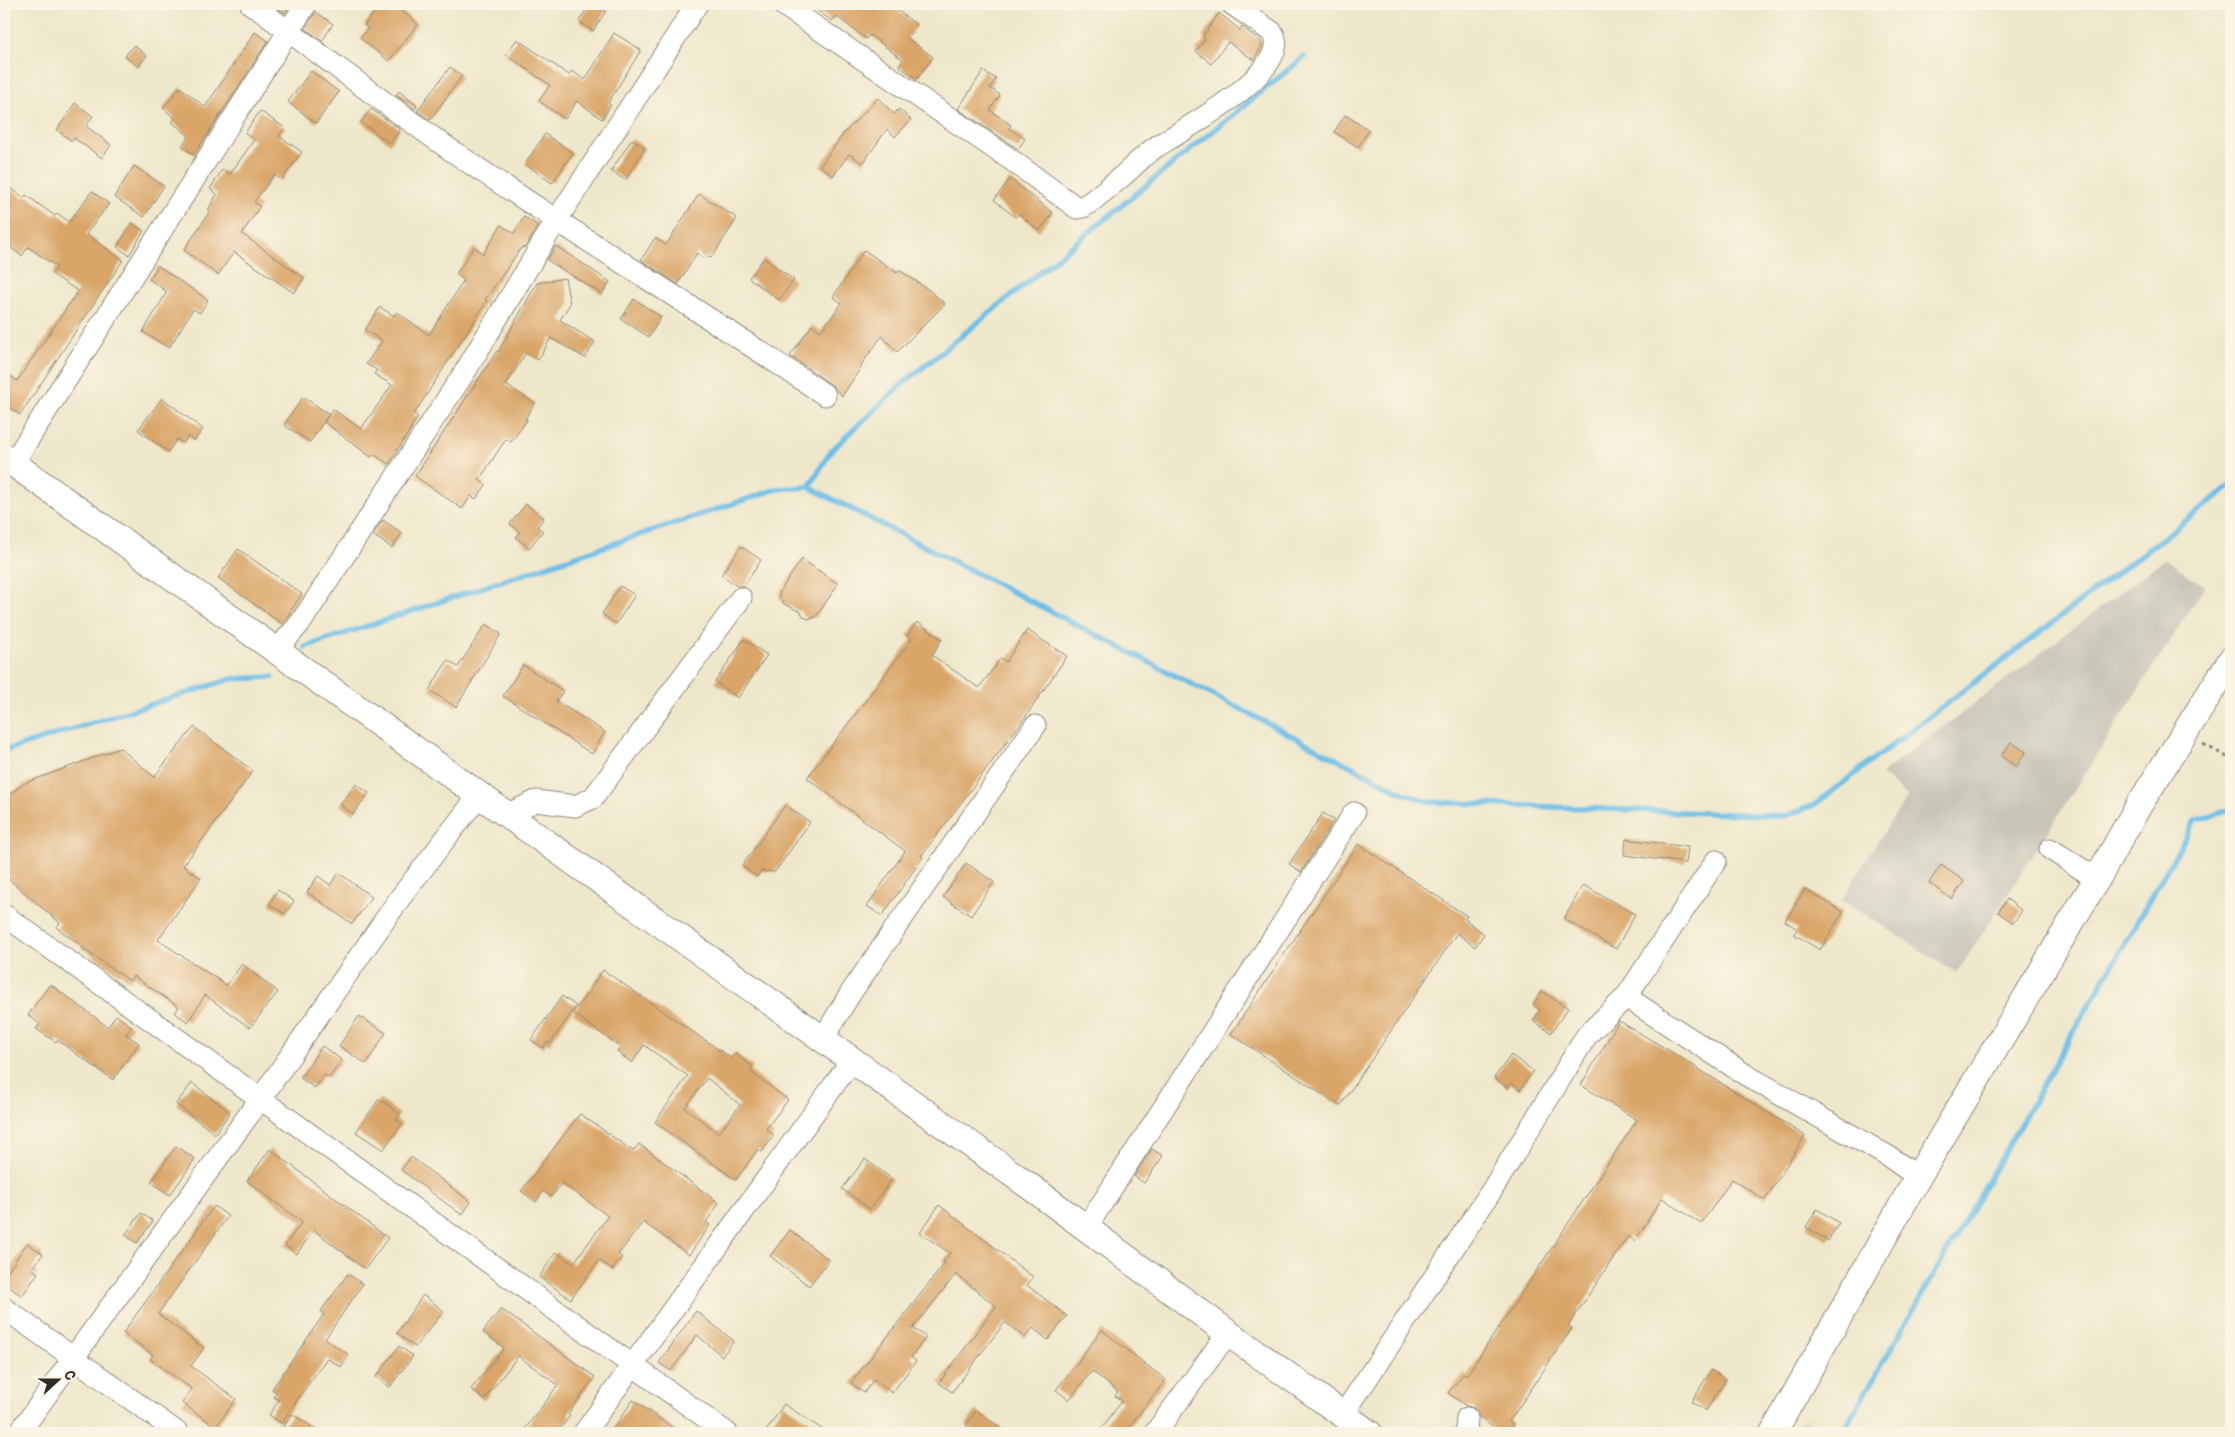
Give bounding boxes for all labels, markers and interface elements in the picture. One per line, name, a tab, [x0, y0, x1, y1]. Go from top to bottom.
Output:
north arrow	[32, 1354, 82, 1404]
text: С	[60, 1368, 79, 1383]

